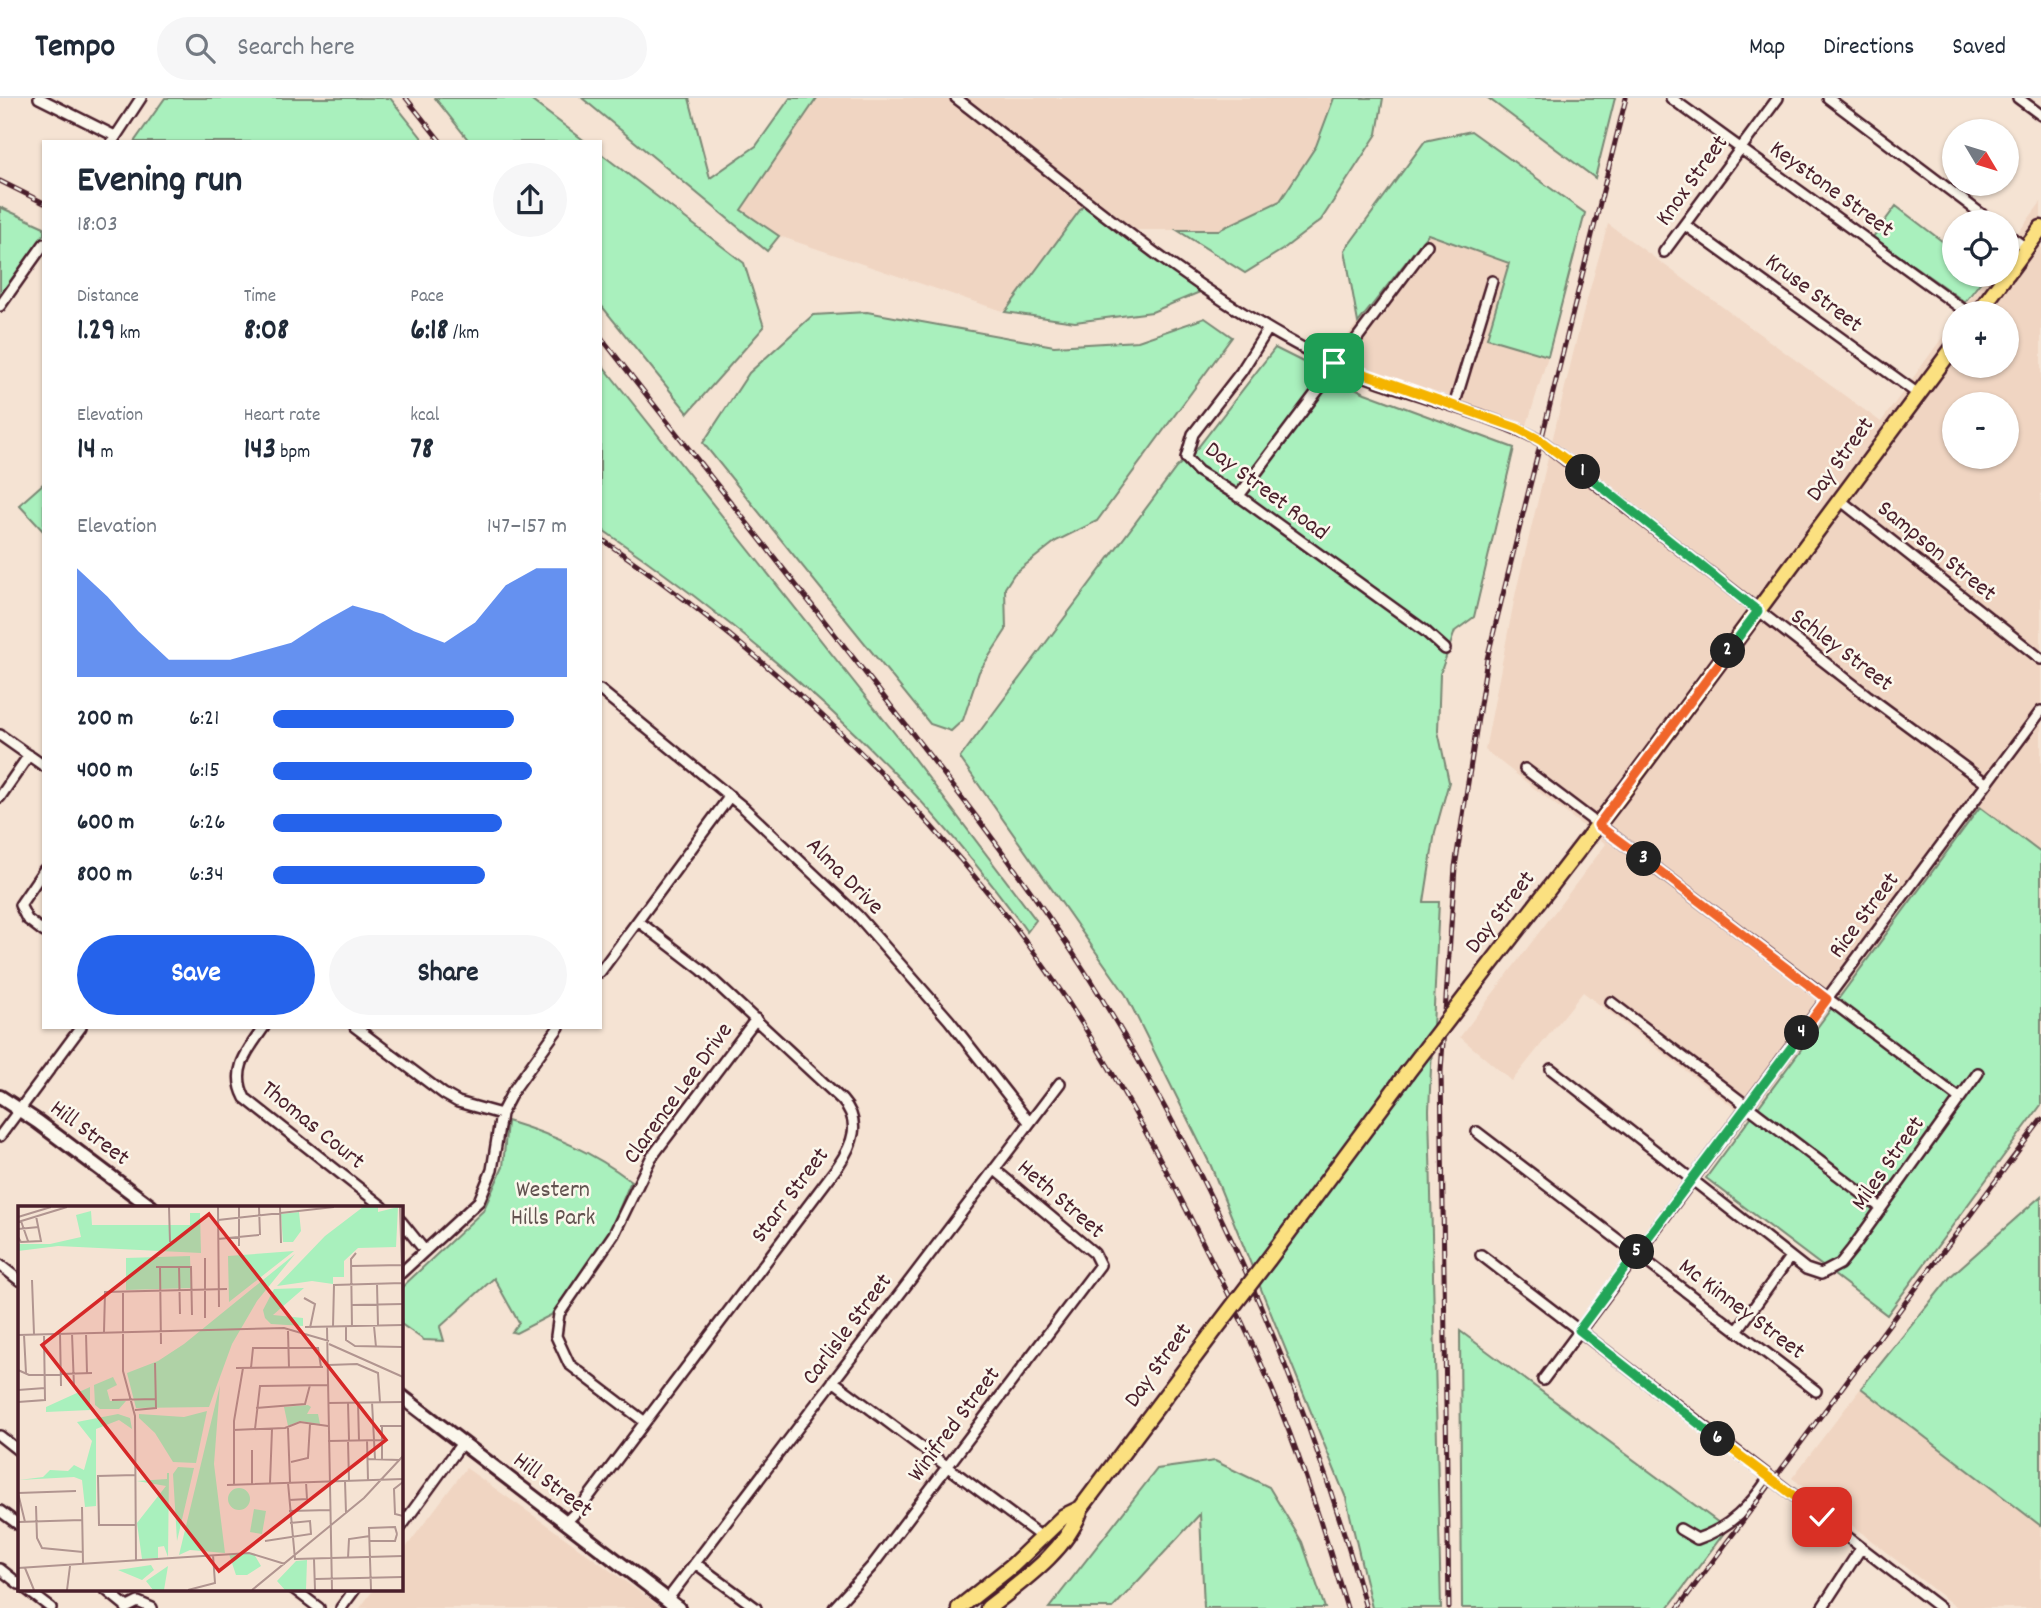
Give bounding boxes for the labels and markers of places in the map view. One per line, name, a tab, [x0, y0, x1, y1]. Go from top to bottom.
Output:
pin	[1304, 333, 1364, 393]
pin: 1	[1566, 454, 1600, 490]
pin: 2	[1710, 634, 1746, 668]
pin: 3	[1626, 842, 1662, 876]
pin: 4	[1784, 1016, 1820, 1051]
pin: 5	[1620, 1234, 1654, 1270]
pin: 6	[1700, 1422, 1736, 1456]
pin	[1792, 1487, 1852, 1547]

